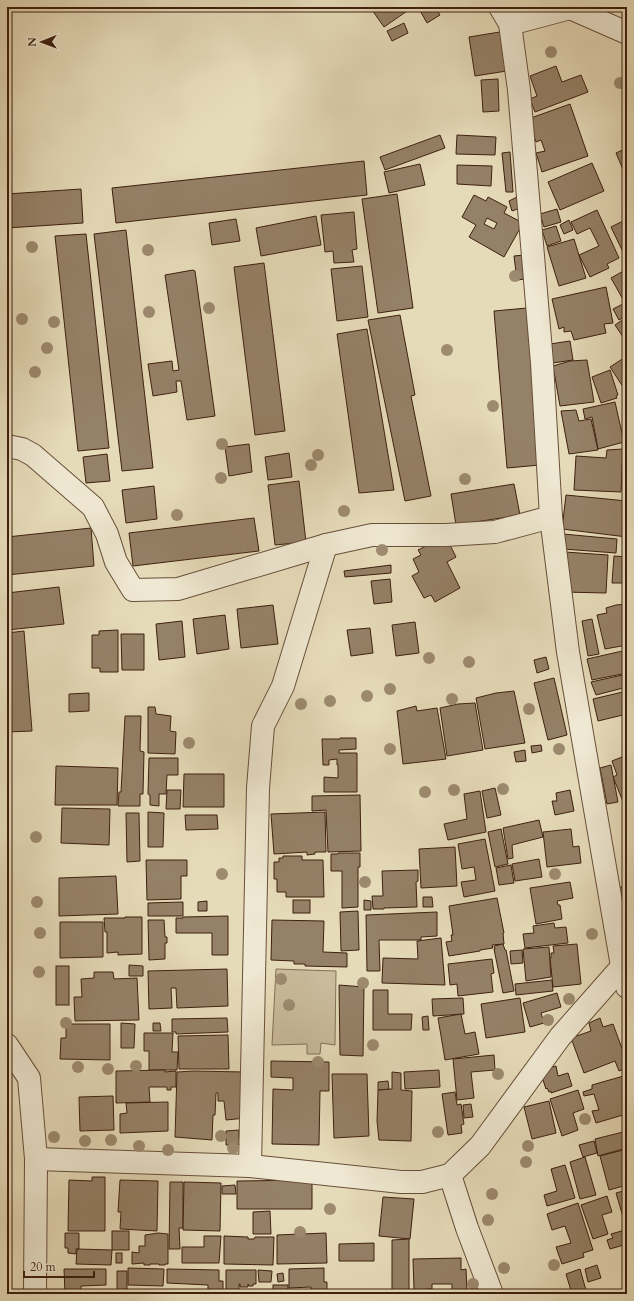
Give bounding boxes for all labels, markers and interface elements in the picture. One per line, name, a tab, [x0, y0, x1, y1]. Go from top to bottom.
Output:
north arrow	[22, 22, 62, 62]
text: N	[25, 37, 40, 47]
scale bar	[24, 1253, 94, 1279]
text: 20 m	[30, 1259, 57, 1275]

